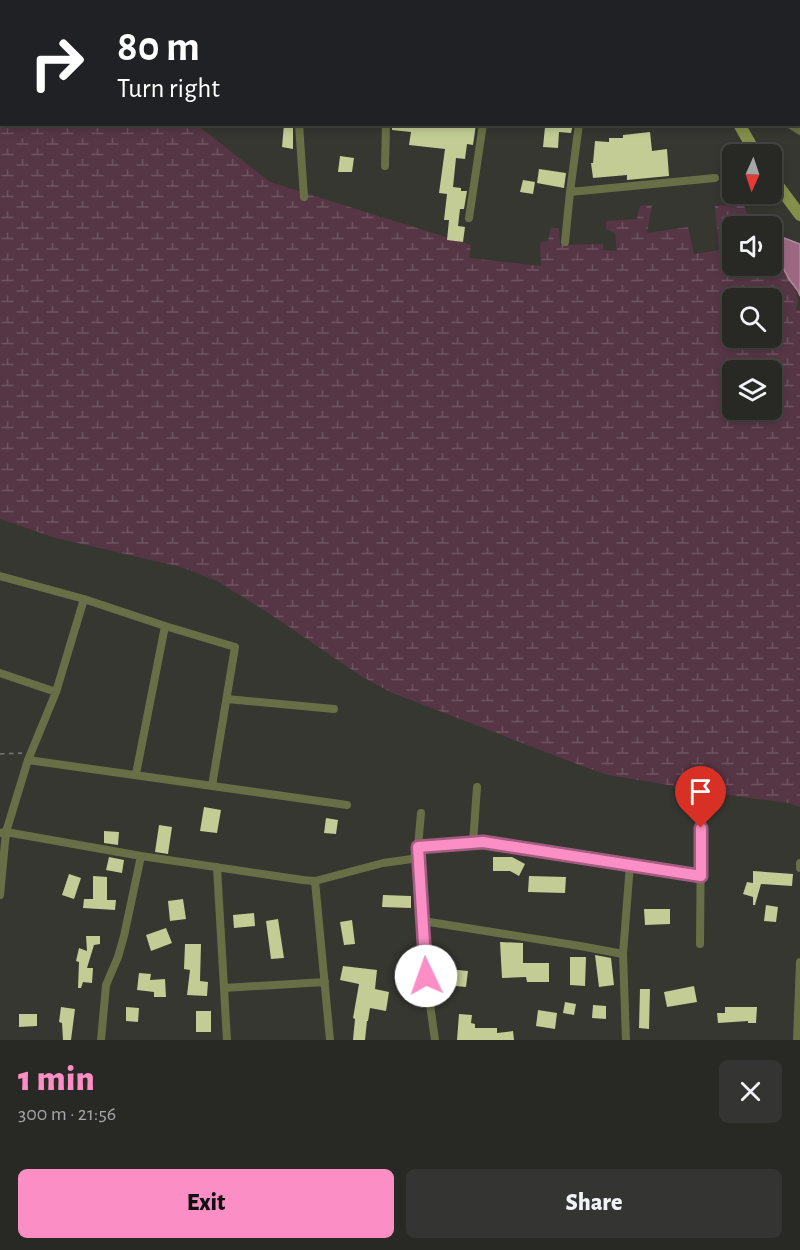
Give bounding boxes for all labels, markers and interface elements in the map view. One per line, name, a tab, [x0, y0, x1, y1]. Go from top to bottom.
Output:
icon: right	[18, 24, 96, 102]
text: 80 m	[117, 26, 200, 68]
text: Turn right	[117, 75, 220, 102]
north arrow	[722, 144, 782, 204]
map controls	[722, 144, 782, 420]
button: sound	[722, 216, 782, 276]
button: search	[722, 288, 782, 348]
button: layers	[722, 360, 782, 420]
pin	[675, 766, 726, 828]
icon: arrive	[684, 775, 717, 808]
position arrow	[394, 944, 458, 1008]
button: close	[719, 1060, 782, 1123]
text: 1 min	[18, 1061, 95, 1097]
text: 300 m · 21:56	[18, 1104, 116, 1124]
button: Exit	[18, 1169, 394, 1238]
button: Share	[406, 1169, 782, 1238]

